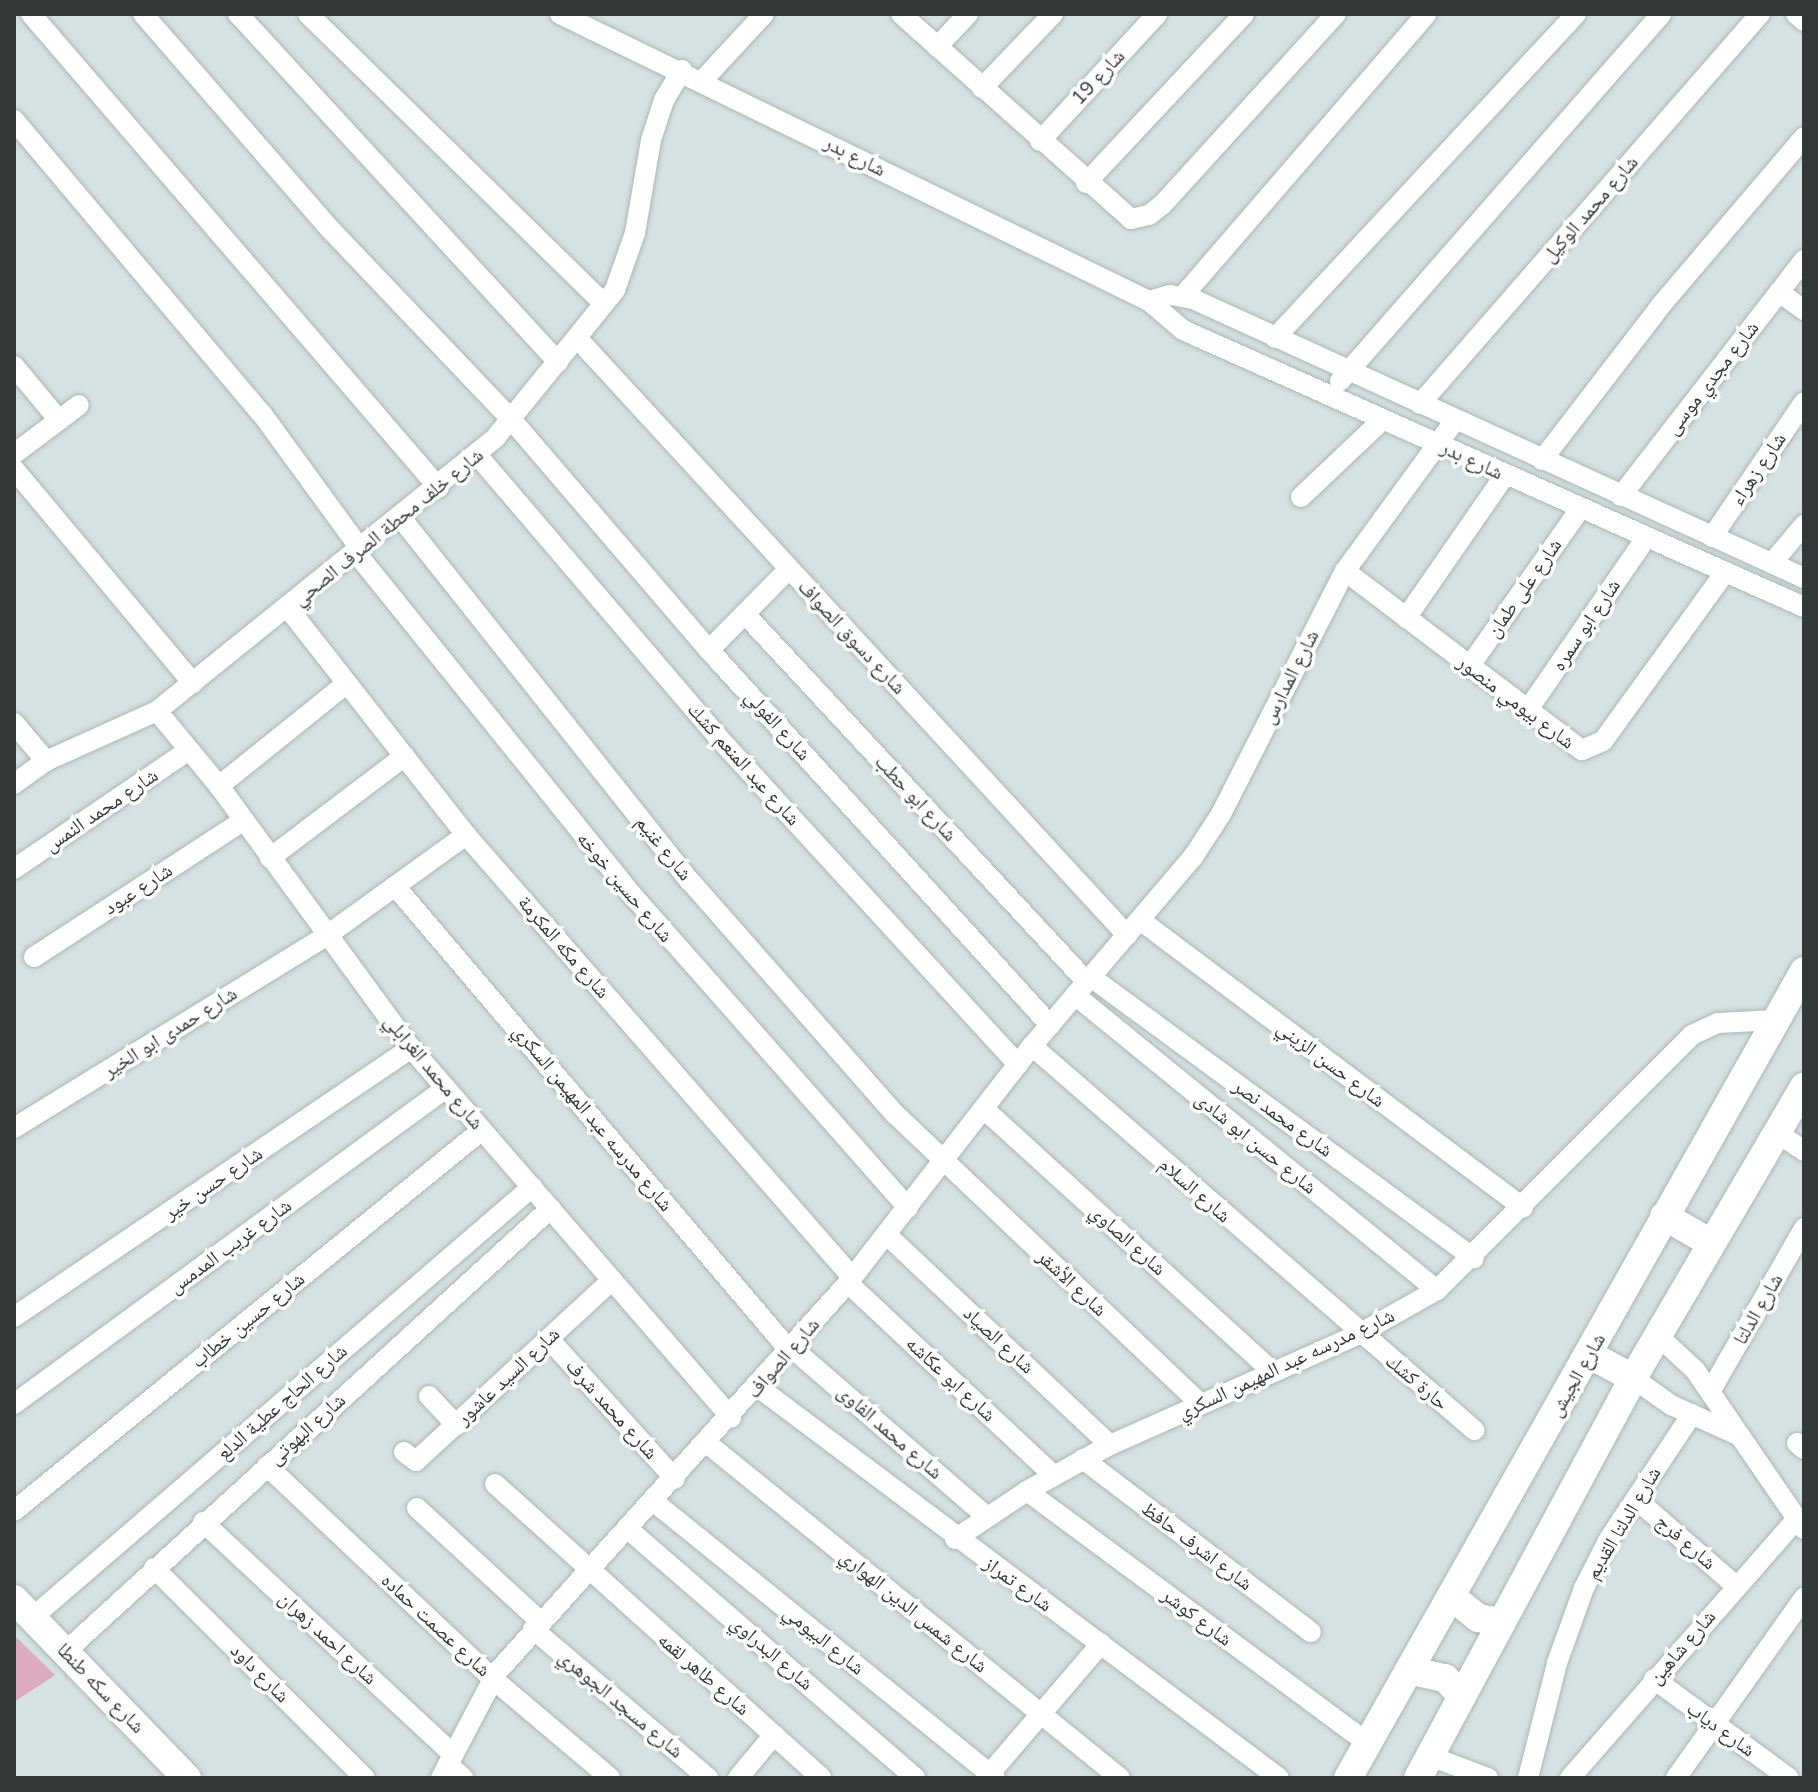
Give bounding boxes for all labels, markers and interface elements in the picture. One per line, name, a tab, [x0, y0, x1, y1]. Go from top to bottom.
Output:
street label: شارع 19	[1066, 44, 1130, 110]
street label: شارع بدر	[820, 130, 890, 182]
street label: شارع محمد الوكيل	[1537, 151, 1643, 267]
street label: شارع مجدي موسى	[1660, 316, 1764, 440]
street label: شارع زهراء	[1725, 428, 1791, 510]
street label: شارع بدر	[1437, 435, 1507, 485]
street label: شارع خلف محطة الصرف الصحي	[288, 443, 488, 611]
street label: شارع على طمان	[1481, 534, 1567, 642]
street label: شارع دسوق الصواف	[793, 575, 911, 699]
street label: شارع ابو سمره	[1547, 575, 1625, 675]
street label: شارع المدارس	[1256, 626, 1324, 728]
street label: شارع بيومي منصور	[1453, 650, 1579, 754]
street label: شارع الفولي	[740, 685, 816, 765]
street label: شارع عبد المنعم كشك	[683, 698, 805, 830]
street label: شارع ابو حطب	[870, 750, 962, 846]
street label: شارع محمد النمس	[40, 763, 162, 857]
street label: شارع غنيم	[630, 811, 698, 885]
street label: شارع حسين خوخه	[572, 827, 678, 947]
street label: شارع عبود	[99, 858, 177, 920]
street label: شارع مكه المكرمة	[513, 891, 615, 1003]
street label: شارع حمدى ابو الخير	[99, 981, 241, 1083]
street label: شارع محمد الغرابلي	[379, 1010, 489, 1134]
street label: شارع حسن الزيني	[1272, 1015, 1390, 1113]
street label: شارع مدرسه عبد المهيمن السكري	[508, 1020, 678, 1216]
street label: شارع محمد نصر	[1228, 1074, 1338, 1162]
street label: شارع حسن ابو شادى	[1190, 1087, 1322, 1199]
street label: شارع حسن خير	[159, 1141, 267, 1225]
street label: شارع السلام	[1154, 1152, 1236, 1228]
street label: شارع غريب المدمس	[164, 1193, 296, 1299]
street label: شارع الصاوي	[1085, 1199, 1171, 1281]
street label: شارع الأشقر	[1032, 1244, 1112, 1322]
street label: شارع حسين خطاب	[186, 1267, 310, 1373]
street label: شارع الدلتا	[1728, 1269, 1788, 1349]
street label: شارع الصياد	[959, 1301, 1039, 1379]
street label: شارع مدرسه عبد المهيمن السكري	[1174, 1303, 1398, 1425]
street label: شارع الصواف	[742, 1313, 824, 1403]
street label: شارع السيد عاشور	[451, 1322, 565, 1430]
street label: شارع الجيش	[1543, 1329, 1611, 1421]
street label: شارع ابو عكاشه	[901, 1331, 1001, 1427]
street label: شارع الحاج عطية الدلع	[212, 1339, 352, 1465]
street label: حارة كشك	[1381, 1349, 1453, 1415]
street label: شارع محمد شرف	[561, 1354, 663, 1464]
street label: شارع محمد الفاوى	[832, 1380, 948, 1484]
street label: شارع البهوتى	[263, 1388, 351, 1470]
street label: شارع الدلتا القديم	[1580, 1462, 1666, 1584]
street label: شارع اشرف حافظ	[1137, 1496, 1257, 1596]
street label: شارع فرج	[1651, 1509, 1721, 1575]
street label: شارع شمس الدين الهواري	[835, 1544, 993, 1678]
street label: شارع تمراز	[979, 1551, 1057, 1617]
street label: شارع عصمت حماده	[376, 1568, 496, 1682]
street label: شارع كوشر	[1157, 1583, 1237, 1651]
street label: شارع احمد زهران	[274, 1586, 382, 1690]
street label: شارع البيومي	[779, 1600, 869, 1680]
street label: شارع شاهين	[1643, 1605, 1721, 1689]
street label: شارع البدراوي	[726, 1611, 818, 1695]
street label: شارع طاهر لقمه	[653, 1628, 755, 1720]
street label: شارع سكه طنطا	[52, 1638, 150, 1738]
street label: شارع داود	[225, 1638, 295, 1708]
street label: شارع مسجد الجوهري	[554, 1645, 688, 1763]
street label: شارع دياب	[1682, 1696, 1760, 1762]

